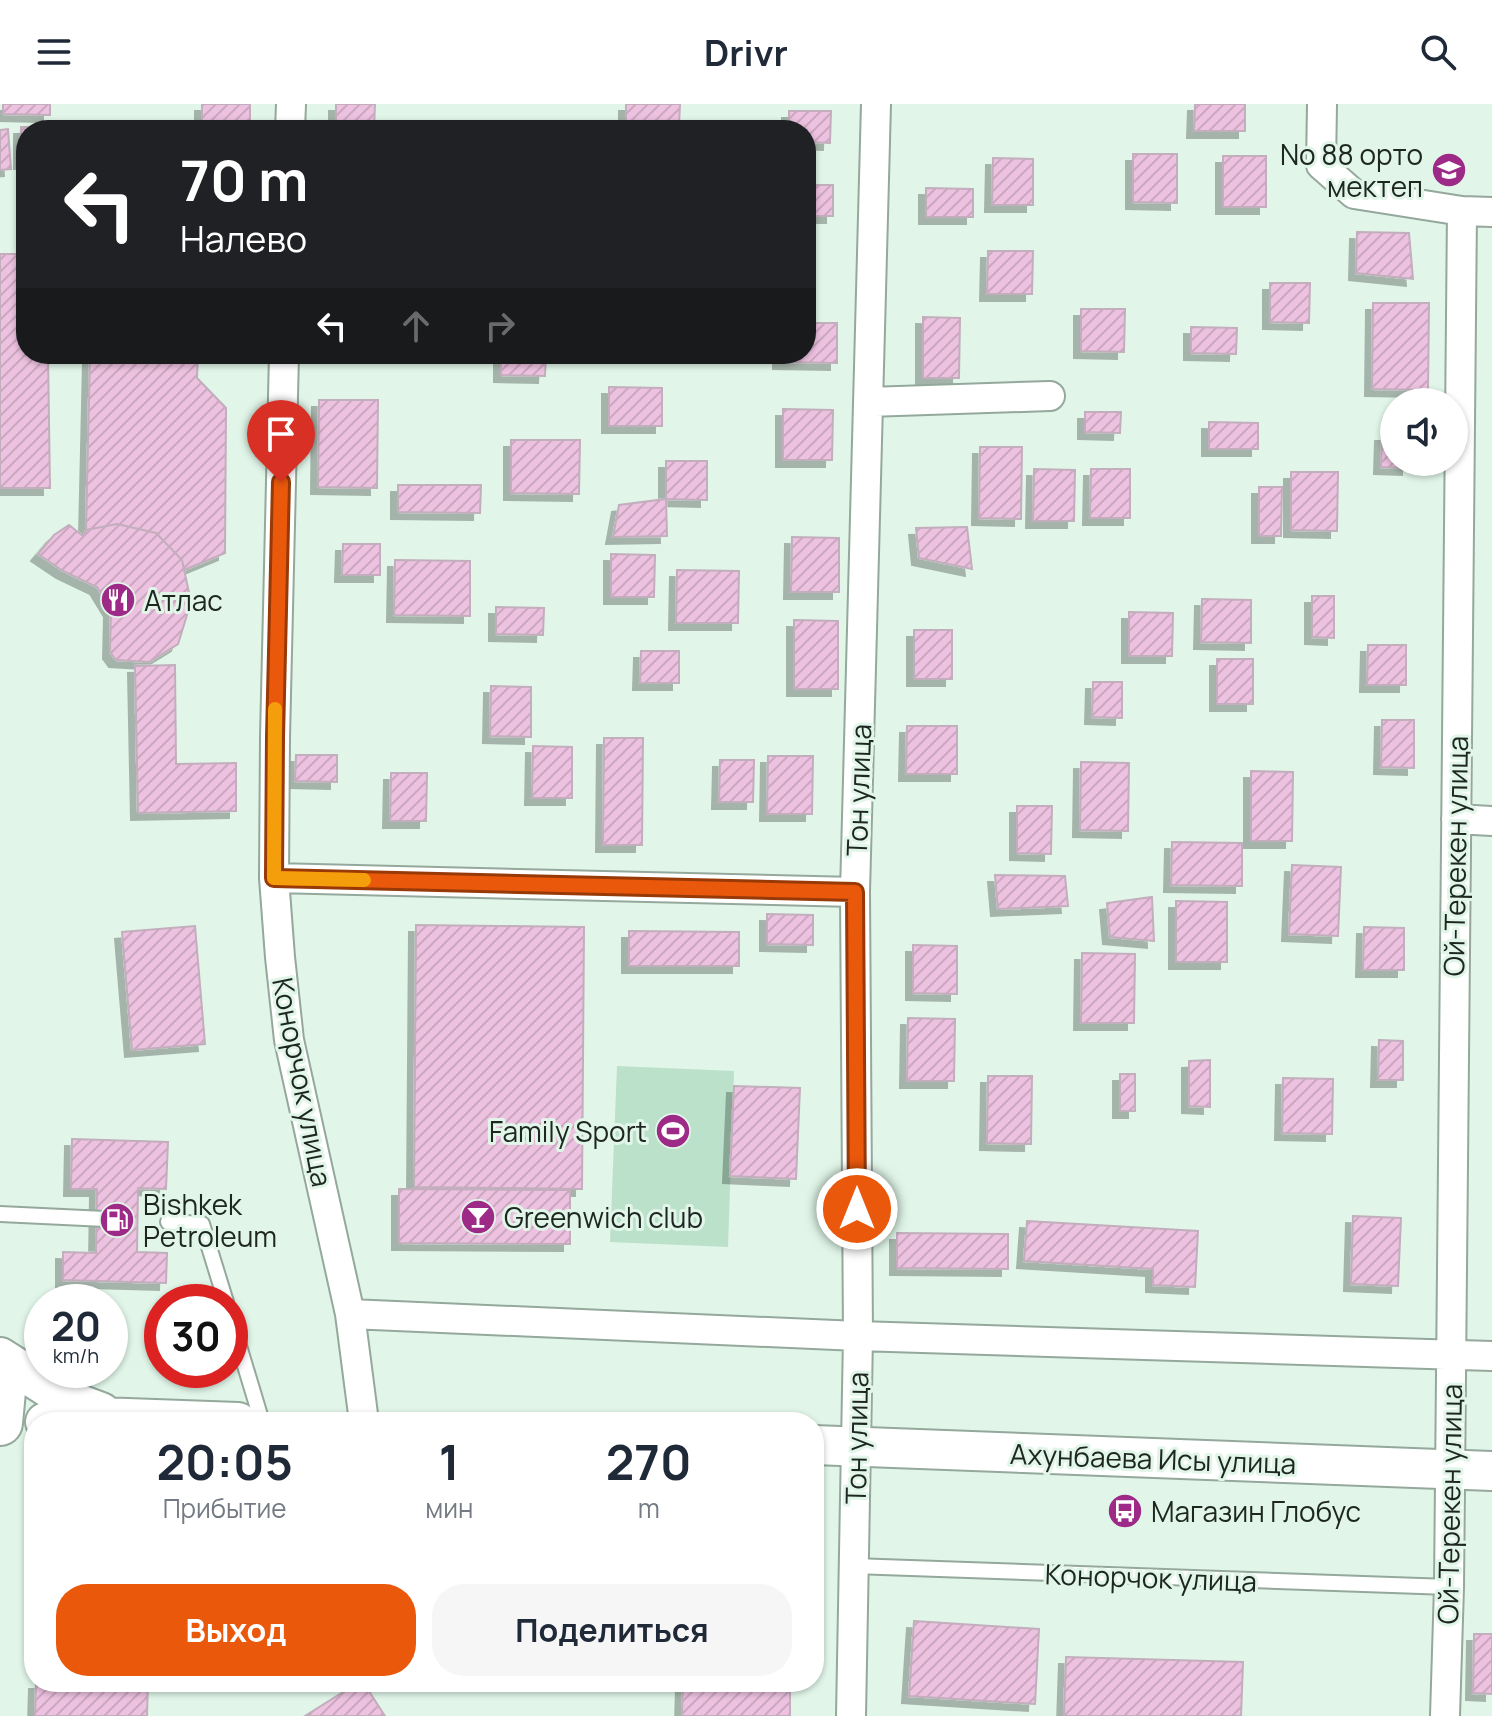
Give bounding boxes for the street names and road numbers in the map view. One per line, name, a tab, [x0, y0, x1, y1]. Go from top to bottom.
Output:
street label: Тон улица	[837, 723, 879, 857]
street label: Ой-Терекен улица	[1434, 735, 1476, 977]
street label: Конорчок улица	[264, 974, 342, 1190]
street label: Тон улица	[836, 1372, 876, 1504]
street label: Ой-Терекен улица	[1428, 1383, 1470, 1625]
street label: Ахунбаева Исы улица	[1009, 1434, 1297, 1482]
street label: Конорчок улица	[1044, 1554, 1258, 1600]

